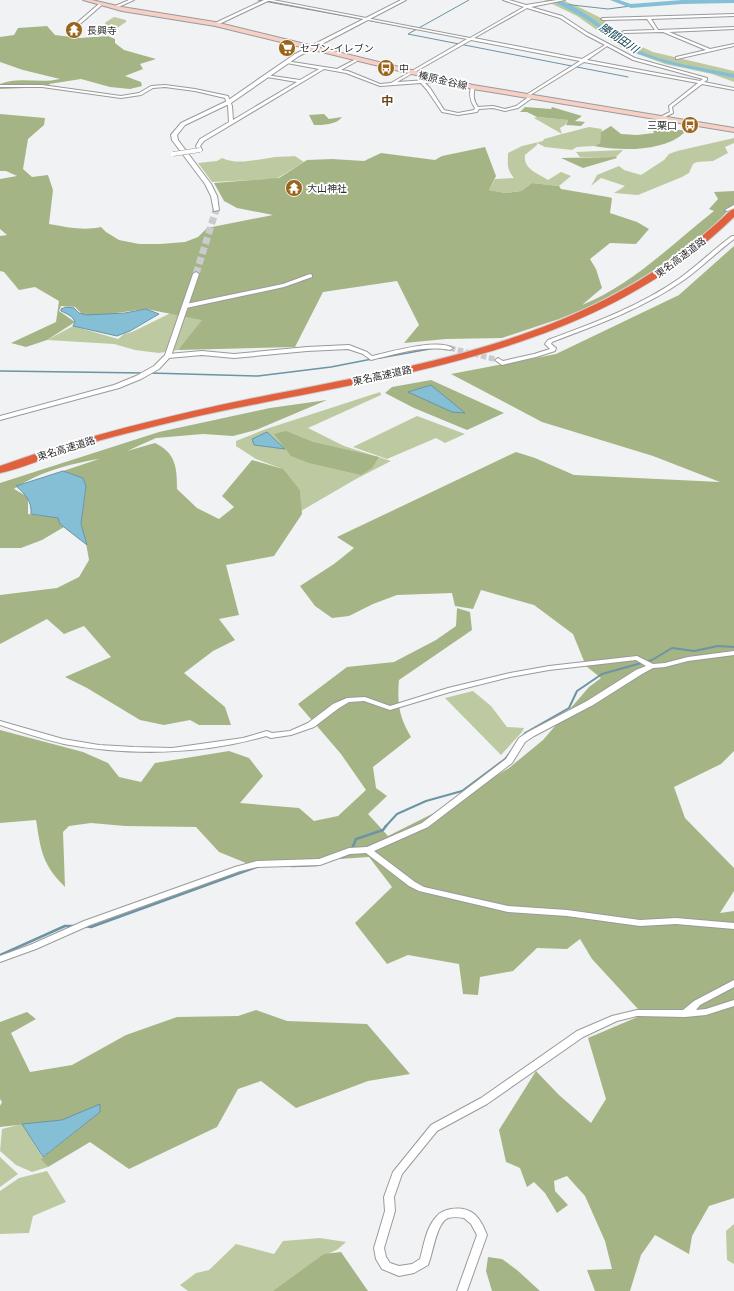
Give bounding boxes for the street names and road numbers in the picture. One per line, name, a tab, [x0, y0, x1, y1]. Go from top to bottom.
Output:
street label: 榛原金谷線	[417, 69, 469, 91]
street label: 東名高速道路	[652, 234, 708, 280]
street label: 東名高速道路	[351, 363, 413, 387]
street label: 東名高速道路	[36, 433, 96, 463]

